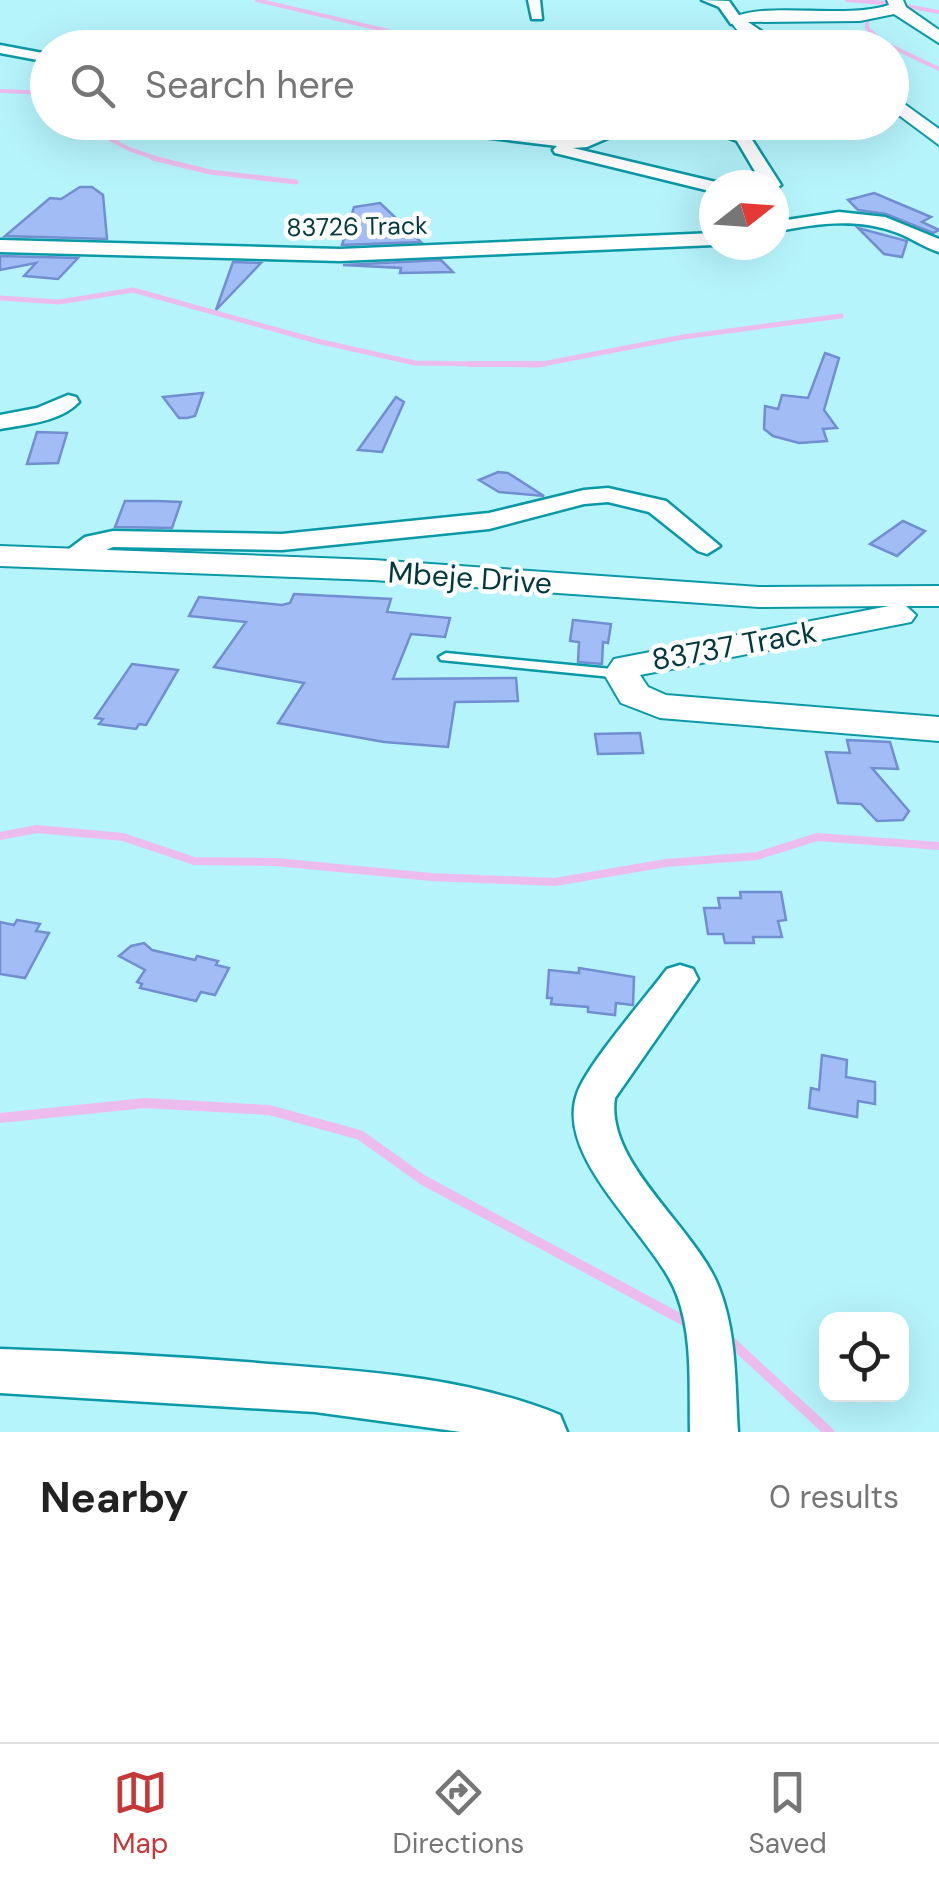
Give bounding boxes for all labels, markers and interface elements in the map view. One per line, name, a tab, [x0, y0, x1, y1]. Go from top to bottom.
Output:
search box	[30, 30, 909, 140]
icon: search	[65, 58, 120, 113]
text: Search here	[145, 60, 355, 110]
north arrow	[699, 170, 789, 260]
street label: 83726 Track	[286, 209, 428, 244]
street label: Mbeje Drive	[387, 552, 553, 603]
street label: 83737 Track	[648, 612, 819, 679]
map controls	[819, 1312, 909, 1402]
button: locate	[819, 1312, 909, 1402]
text: Nearby	[40, 1470, 189, 1525]
text: 0 results	[769, 1476, 899, 1518]
tab: Map	[112, 1765, 168, 1862]
tab: Directions	[393, 1765, 524, 1862]
tab: Saved	[748, 1765, 827, 1862]

